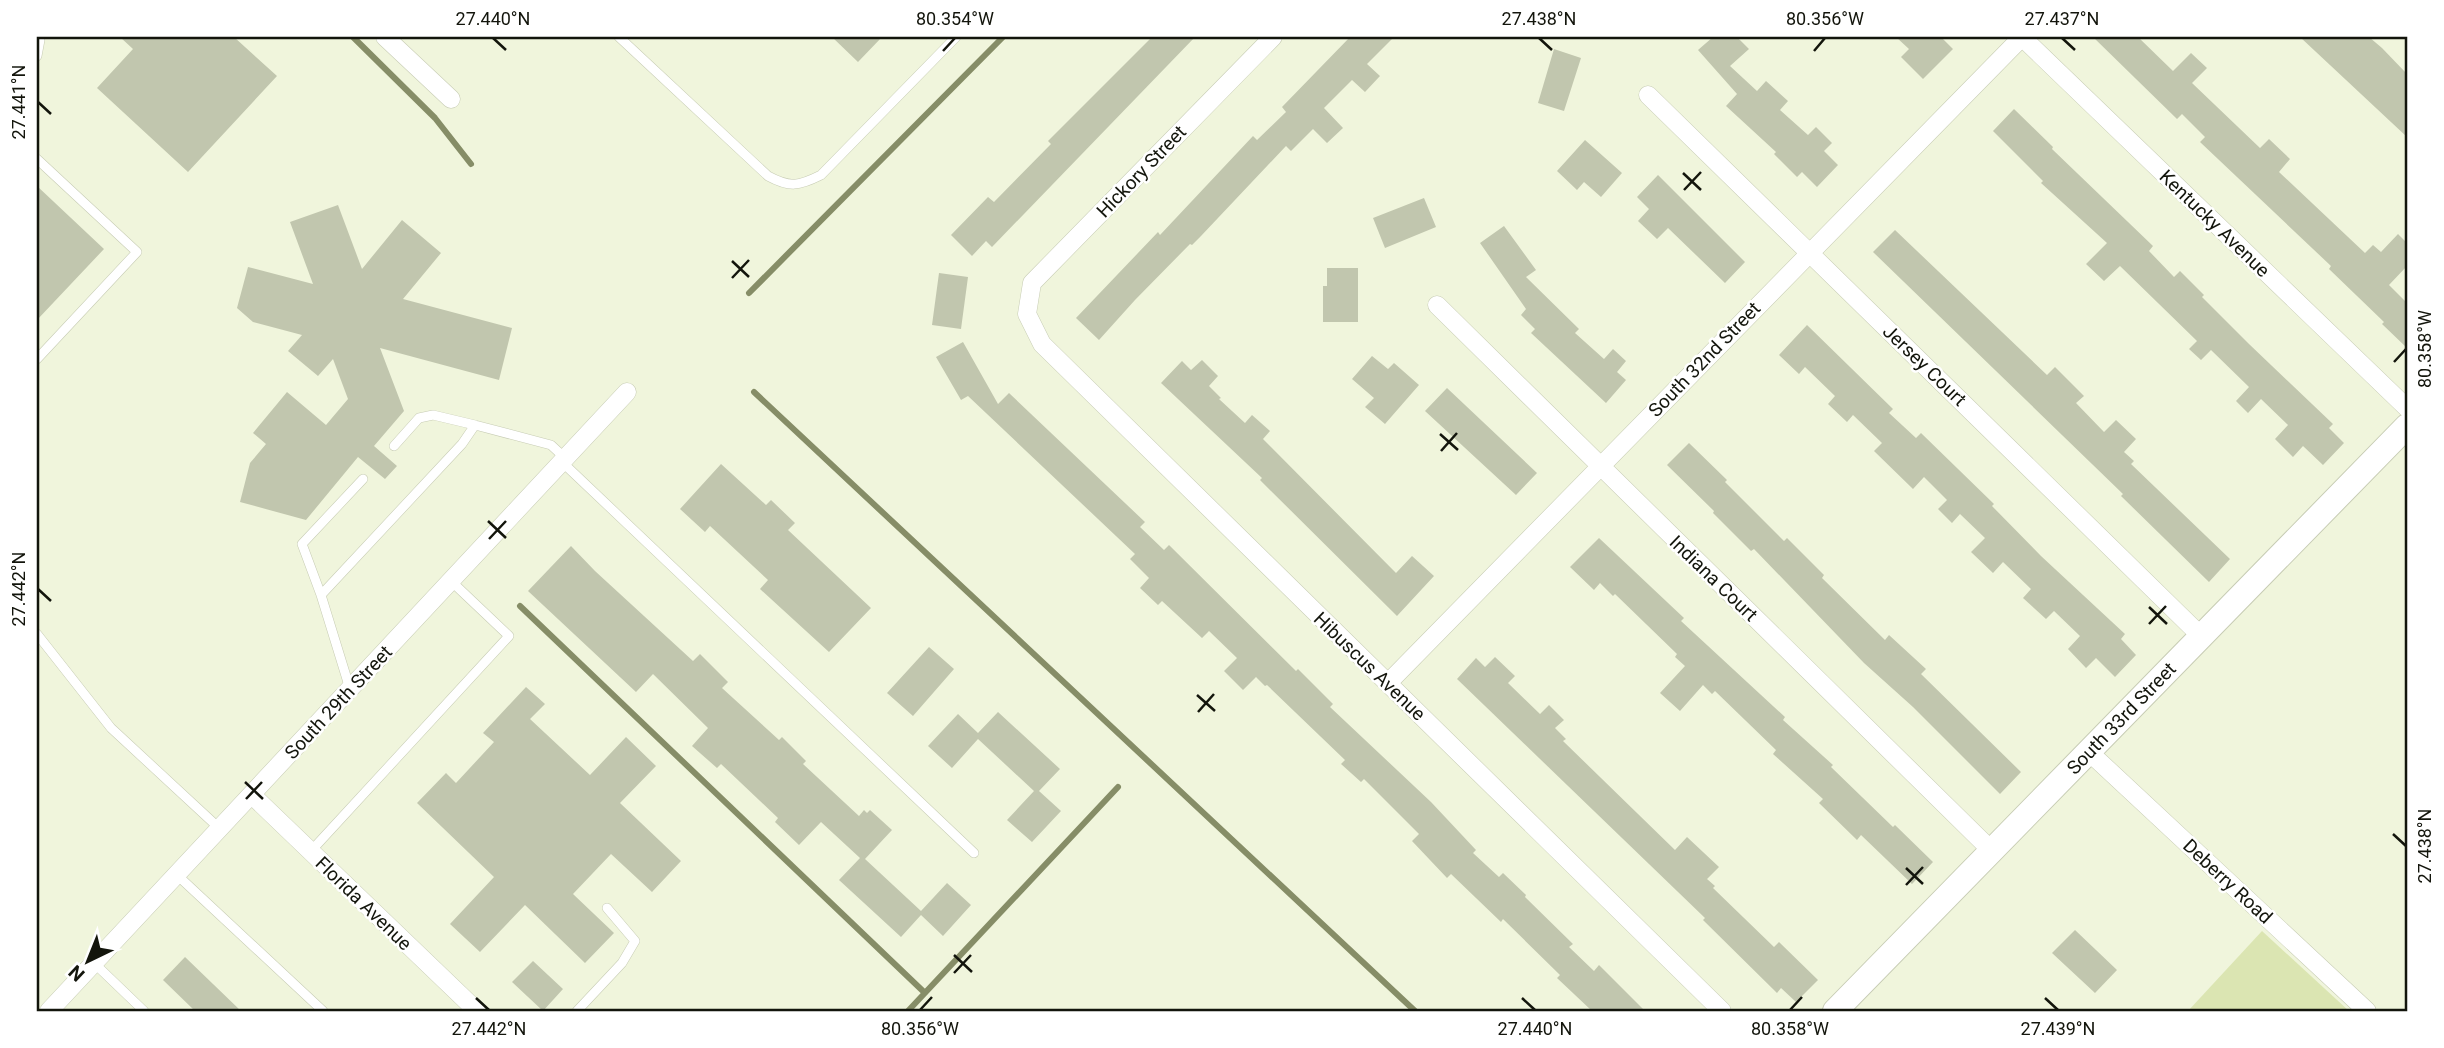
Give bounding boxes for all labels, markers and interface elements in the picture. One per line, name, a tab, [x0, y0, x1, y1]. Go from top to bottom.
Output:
text: 27.440°N	[456, 8, 530, 29]
text: 80.354°W	[916, 8, 994, 29]
text: 27.438°N	[1502, 8, 1576, 29]
text: 80.356°W	[1786, 8, 1864, 29]
text: 27.437°N	[2025, 8, 2099, 29]
text: 27.441°N	[8, 65, 29, 139]
street label: Hickory Street	[1092, 121, 1191, 222]
street label: Kentucky Avenue	[2155, 165, 2275, 282]
street label: South 32nd Street	[1644, 297, 1765, 422]
text: 80.358°W	[2414, 310, 2435, 388]
street label: Jersey Court	[1878, 320, 1971, 411]
street label: Indiana Court	[1665, 531, 1763, 626]
text: 27.442°N	[8, 552, 29, 626]
street label: Hibuscus Avenue	[1309, 607, 1430, 725]
street label: South 29th Street	[280, 641, 397, 764]
street label: South 33rd Street	[2062, 657, 2181, 779]
text: 27.438°N	[2414, 809, 2435, 883]
street label: Deberry Road	[2178, 834, 2277, 929]
street label: Florida Avenue	[311, 852, 417, 955]
north arrow	[52, 926, 122, 996]
text: N	[64, 960, 89, 986]
text: 27.442°N	[452, 1018, 526, 1039]
text: 80.356°W	[881, 1018, 959, 1039]
text: 27.440°N	[1498, 1018, 1572, 1039]
text: 80.358°W	[1751, 1018, 1829, 1039]
text: 27.439°N	[2021, 1018, 2095, 1039]

